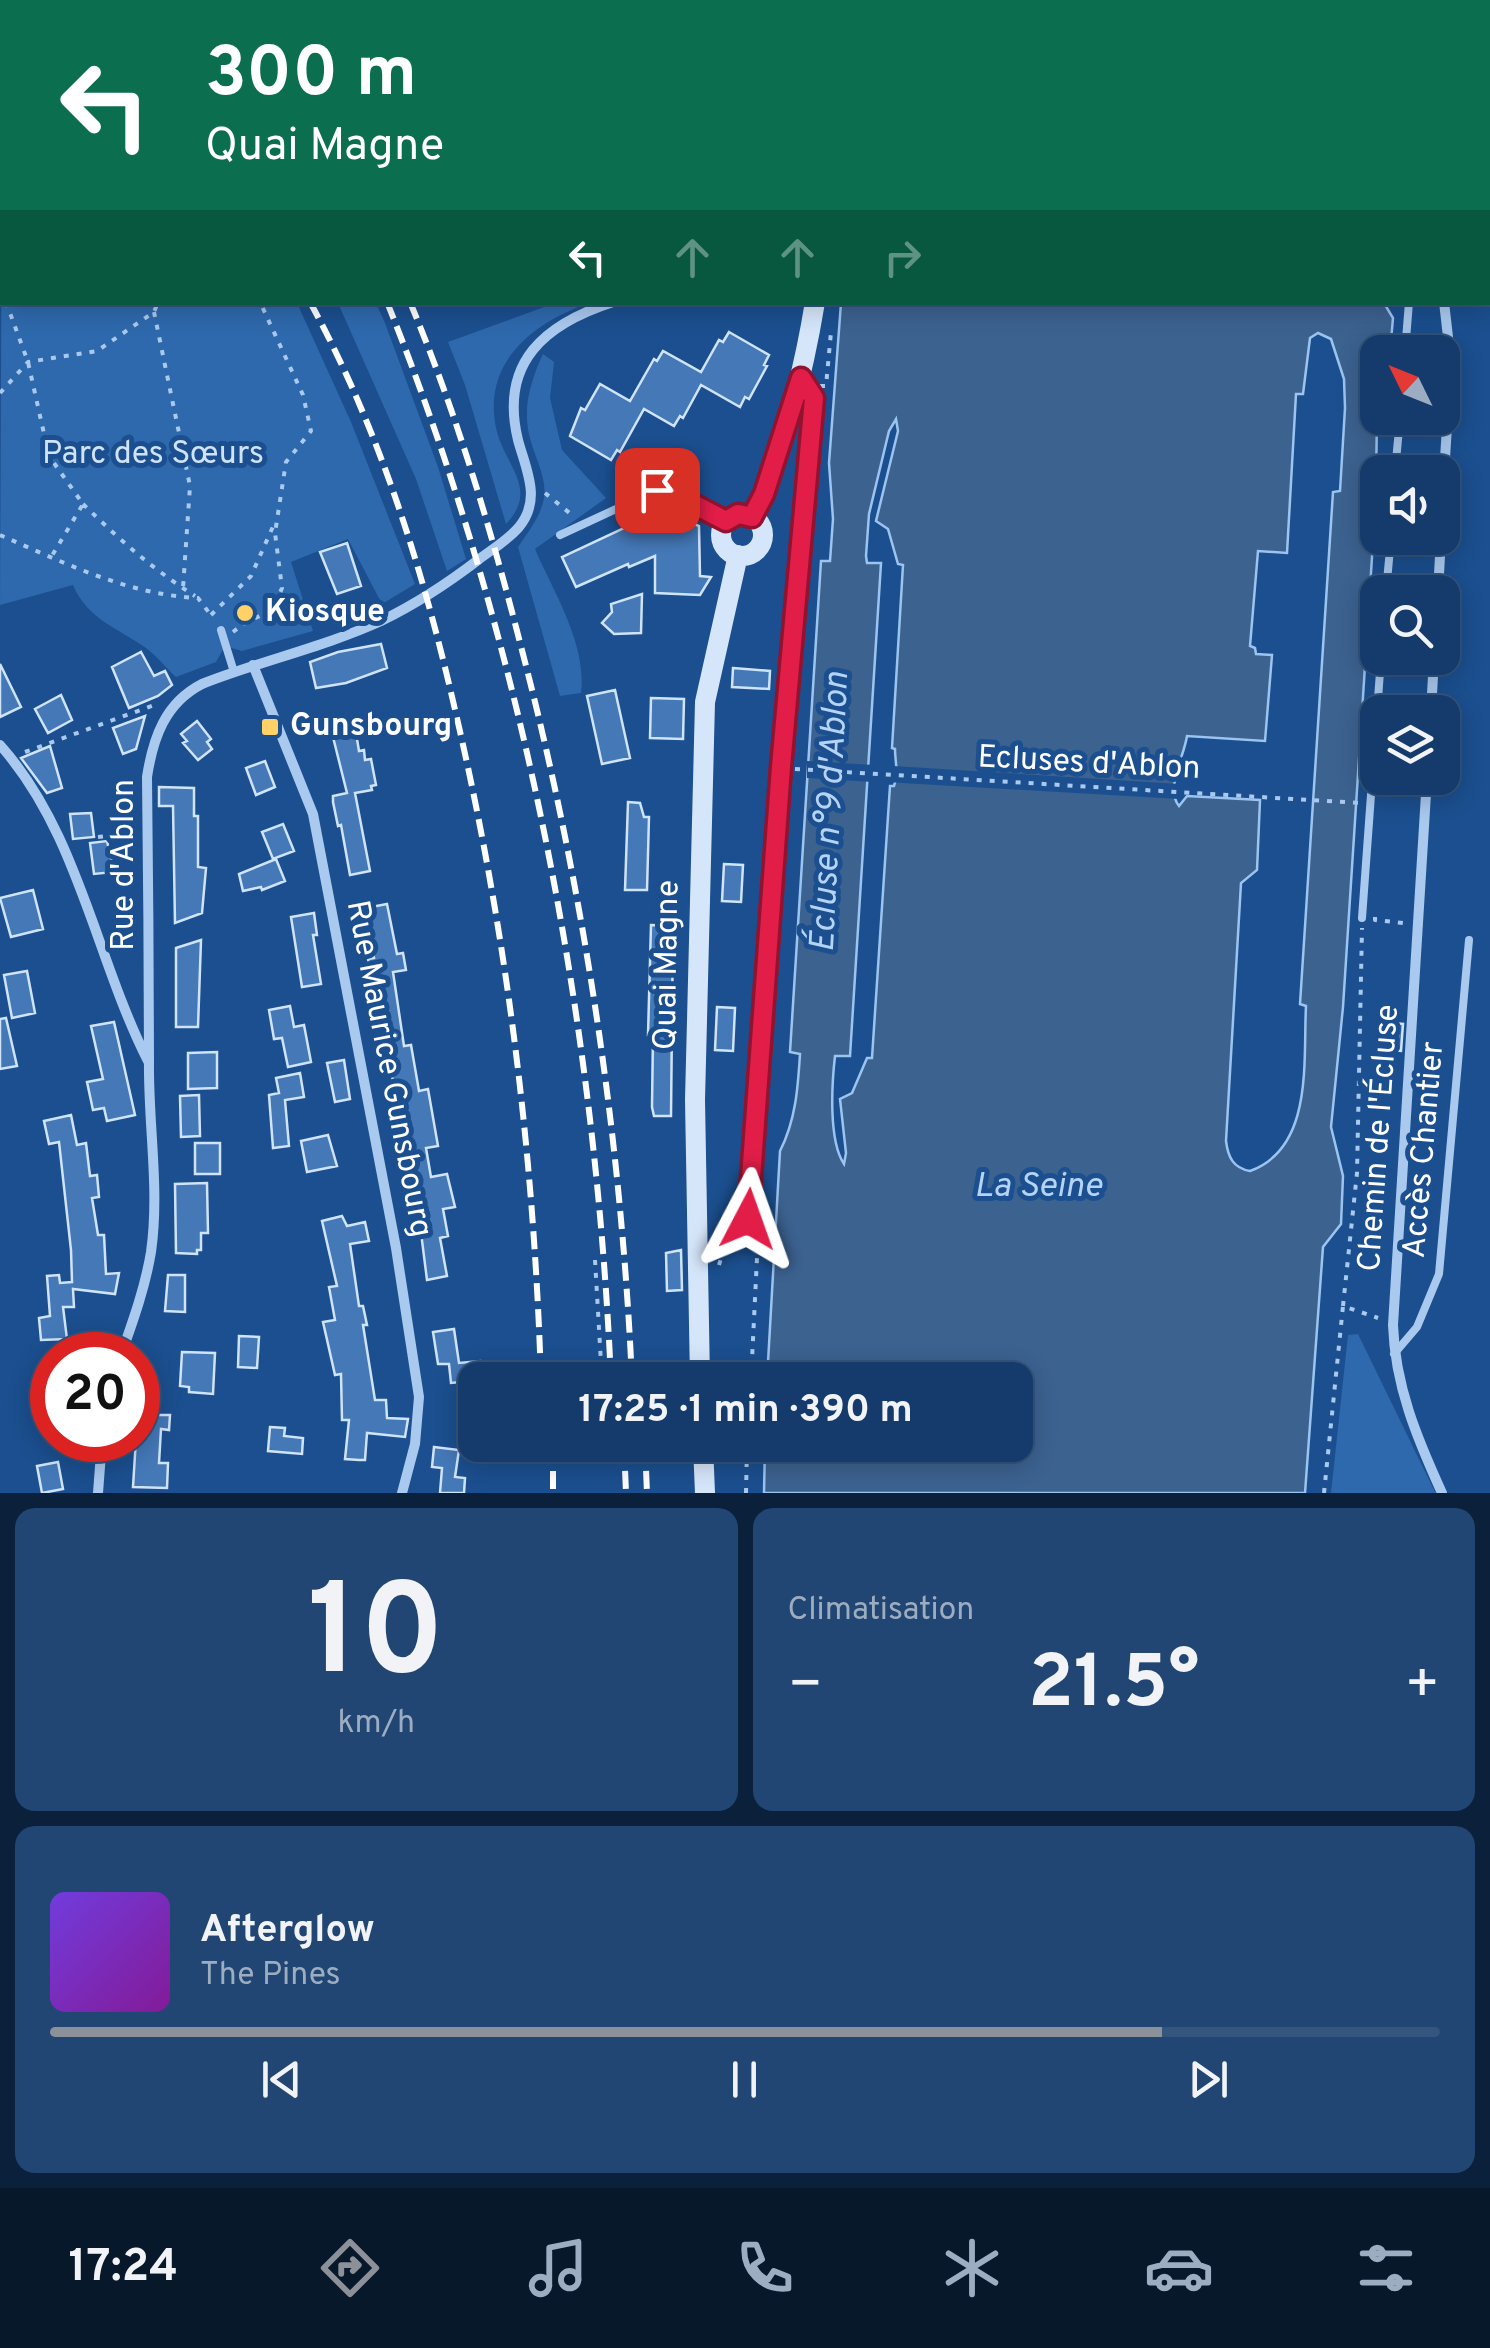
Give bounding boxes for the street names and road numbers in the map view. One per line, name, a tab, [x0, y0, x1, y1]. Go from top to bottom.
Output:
street label: Ecluses d'Ablon	[977, 738, 1201, 790]
street label: Rue d'Ablon	[105, 779, 145, 951]
street label: Quai Magne	[647, 880, 689, 1050]
street label: Rue Maurice Gunsbourg	[336, 897, 440, 1241]
street label: Chemin de l'Écluse	[1349, 1003, 1409, 1273]
street label: Accès Chantier	[1396, 1040, 1454, 1260]

